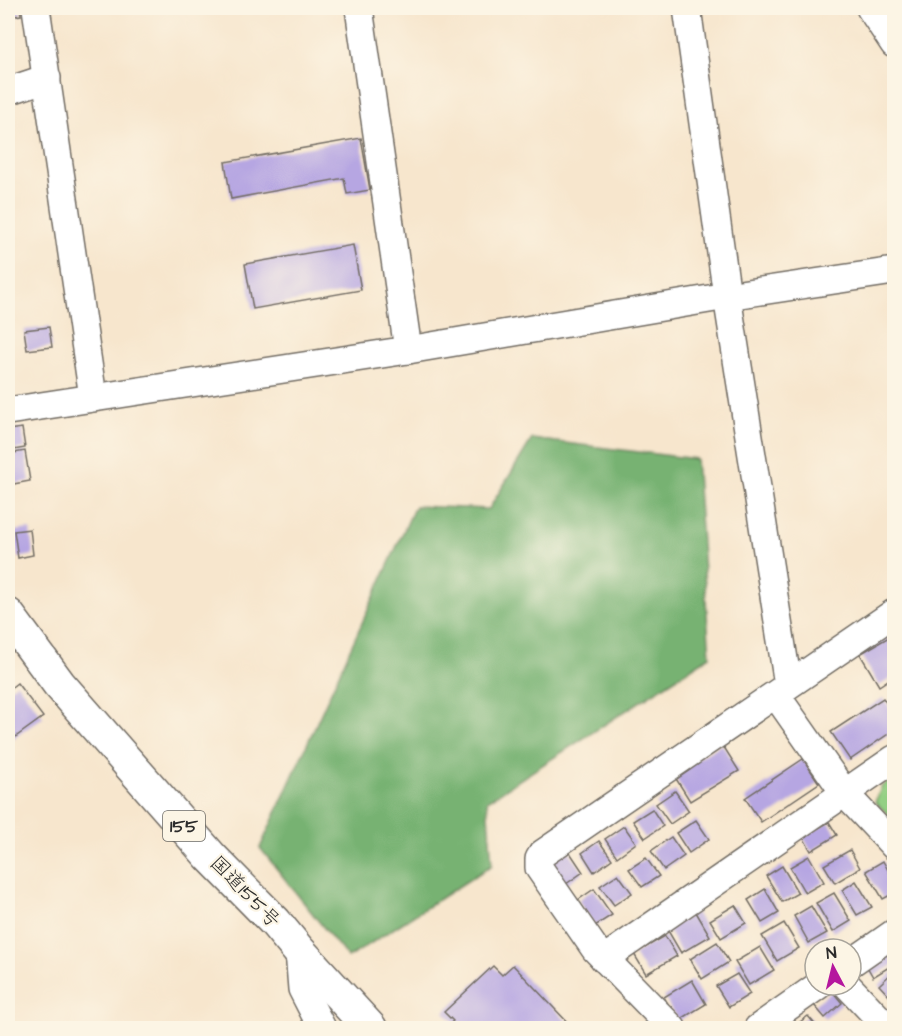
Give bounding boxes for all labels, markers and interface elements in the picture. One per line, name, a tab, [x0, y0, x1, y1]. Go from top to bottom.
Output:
road number: 155	[163, 811, 205, 841]
street label: 国道155号	[203, 850, 287, 934]
north arrow	[803, 937, 863, 997]
text: N	[825, 942, 838, 965]

